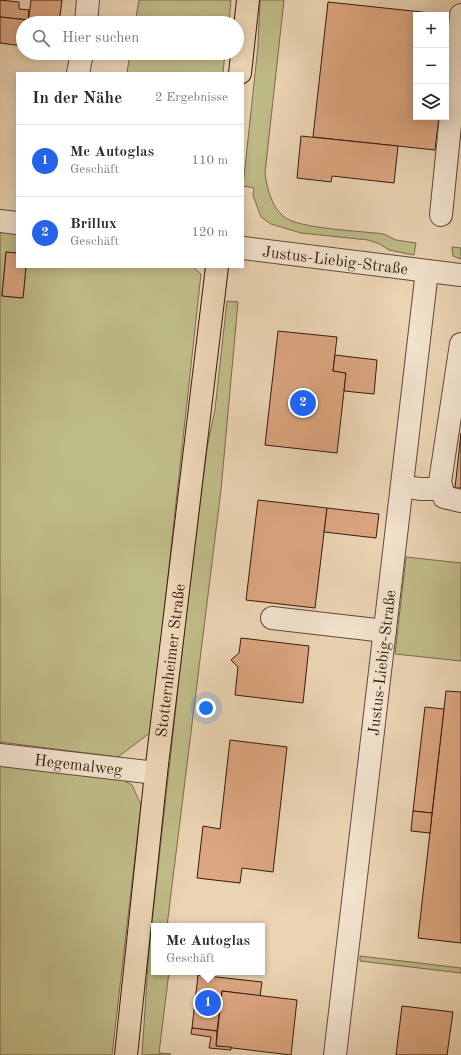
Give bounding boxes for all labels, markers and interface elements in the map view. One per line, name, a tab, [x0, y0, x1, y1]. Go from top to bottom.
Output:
map controls	[413, 12, 449, 120]
button: +	[413, 12, 449, 48]
search box	[16, 16, 244, 60]
icon: search	[30, 27, 52, 49]
text: Hier suchen	[62, 31, 139, 46]
button: −	[413, 48, 449, 84]
button: layers	[413, 84, 449, 120]
text: In der Nähe	[32, 90, 122, 107]
text: 2 Ergebnisse	[155, 91, 228, 104]
text: Mc Autoglas	[70, 145, 154, 160]
text: 1	[41, 154, 49, 167]
text: 110 m	[191, 154, 228, 167]
text: Geschäft	[70, 163, 119, 176]
text: Brillux	[70, 217, 117, 232]
text: 2	[41, 226, 49, 239]
text: 120 m	[191, 226, 228, 239]
text: Geschäft	[70, 235, 119, 248]
street label: Justus-Liebig-Straße	[261, 244, 409, 278]
pin: 2	[290, 388, 316, 418]
street label: Stotternheimer Straße	[154, 583, 189, 738]
street label: Justus-Liebig-Straße	[367, 589, 400, 737]
your location	[196, 698, 216, 718]
street label: Hegemalweg	[33, 753, 124, 779]
popup	[151, 923, 265, 975]
text: Mc Autoglas	[166, 934, 250, 949]
text: Geschäft	[166, 952, 215, 965]
pin: 1	[195, 988, 221, 1018]

